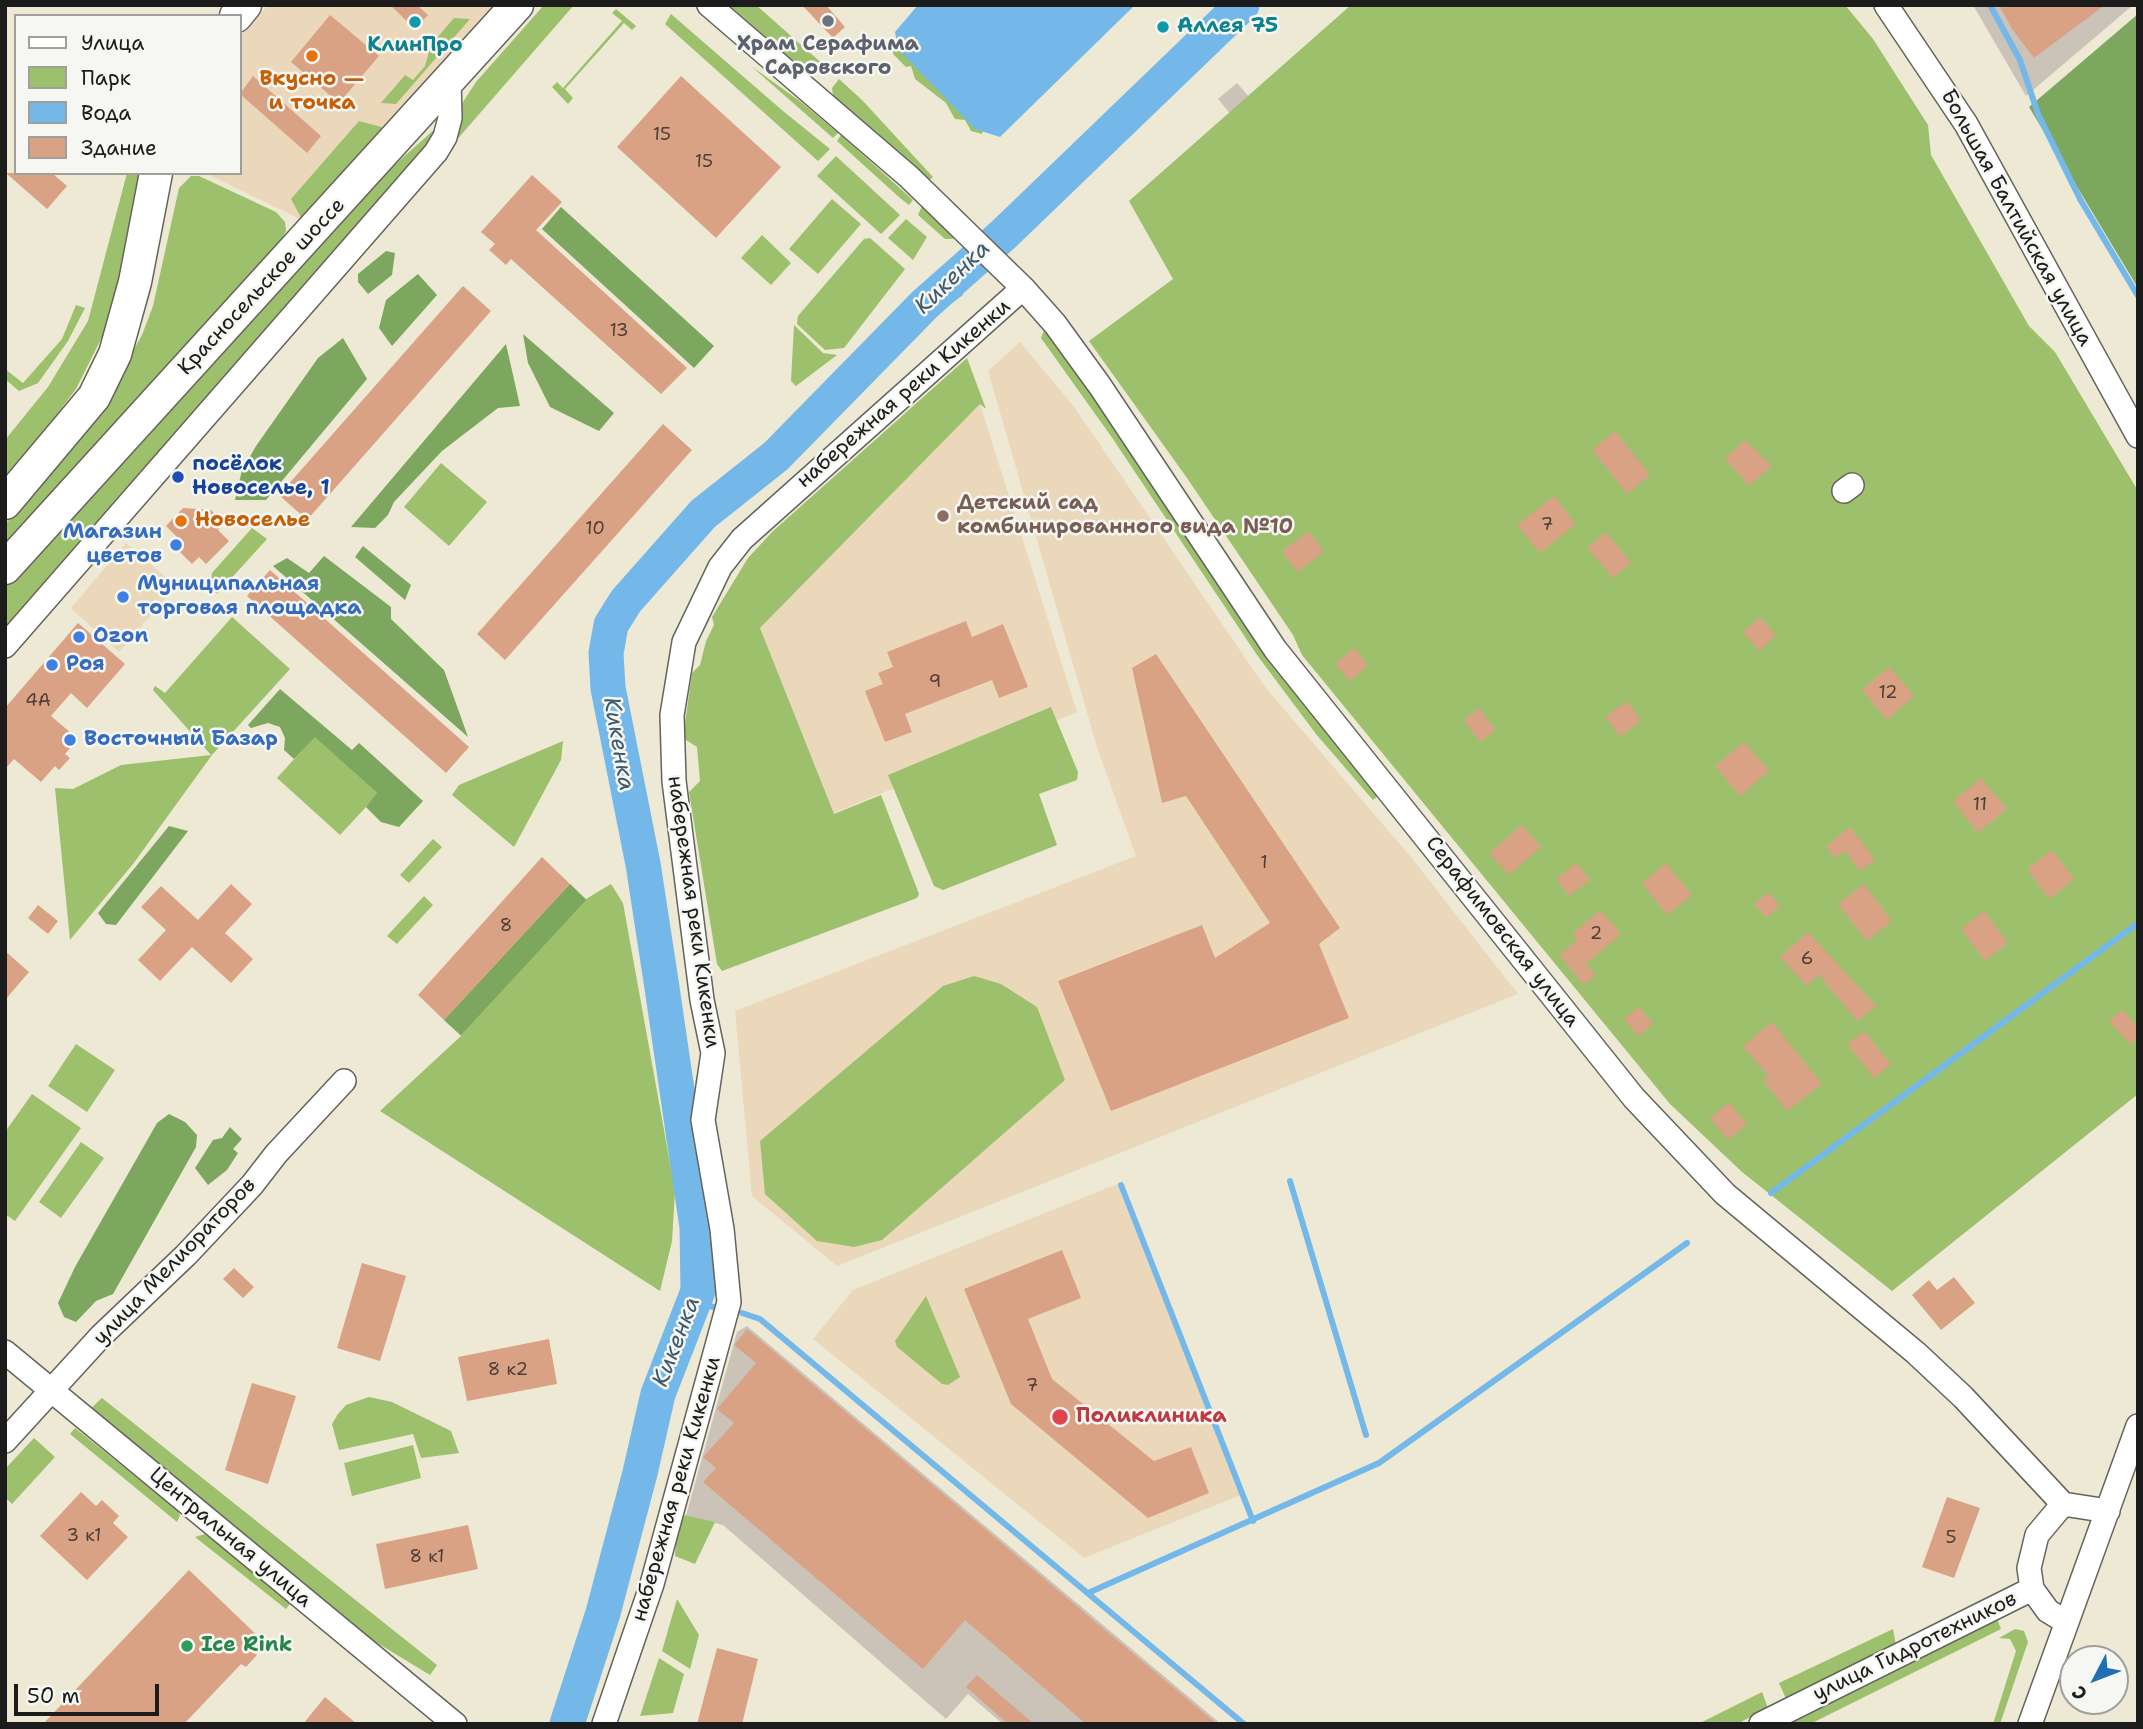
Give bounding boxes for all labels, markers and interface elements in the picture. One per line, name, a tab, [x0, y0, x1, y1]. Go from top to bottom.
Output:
marker: Храм Серафима Саровского	[820, 13, 836, 29]
legend	[14, 14, 242, 175]
marker: КлинПро	[407, 14, 423, 30]
place label: Аллея 75	[1177, 14, 1278, 40]
marker: Аллея 75	[1155, 19, 1171, 35]
text: Улица	[81, 29, 144, 57]
place label: Храм Серафима Саровского	[737, 32, 919, 82]
place label: КлинПро	[367, 33, 463, 59]
marker: Вкусно — и точка	[304, 48, 320, 64]
text: Парк	[81, 64, 131, 92]
place label: Вкусно — и точка	[259, 67, 365, 117]
street label: Большая Балтийская улица	[1935, 85, 2097, 351]
text: Вода	[81, 99, 131, 127]
house number: 15	[653, 124, 671, 146]
text: Здание	[81, 134, 157, 162]
house number: 15	[695, 151, 713, 173]
street label: Красносельское шоссе	[173, 193, 351, 381]
water label: Кикенка	[909, 235, 997, 321]
street label: набережная реки Кикенки	[792, 294, 1016, 494]
house number: 13	[609, 320, 629, 342]
place label: посёлок Новоселье, 1	[192, 452, 330, 502]
marker: посёлок Новоселье, 1	[170, 469, 186, 485]
place label: Детский сад комбинированного вида №10	[957, 491, 1293, 541]
place label: Новоселье	[195, 508, 310, 534]
marker: Детский сад комбинированного вида №10	[935, 508, 951, 524]
marker: Новоселье	[173, 513, 189, 529]
house number: 7	[1541, 514, 1553, 536]
house number: 10	[585, 518, 605, 540]
place label: Магазин цветов	[63, 520, 162, 570]
marker: Магазин цветов	[168, 537, 184, 553]
place label: Муниципальная торговая площадка	[137, 572, 362, 622]
marker: Муниципальная торговая площадка	[115, 589, 131, 605]
place label: Ozon	[93, 624, 148, 650]
marker: Ozon	[71, 629, 87, 645]
place label: Роя	[66, 652, 105, 678]
marker: Роя	[44, 657, 60, 673]
house number: 9	[929, 671, 941, 693]
house number: 12	[1878, 682, 1898, 704]
house number: 4А	[25, 690, 51, 712]
water label: Кикенка	[596, 695, 640, 793]
place label: Восточный Базар	[84, 727, 278, 753]
marker: Восточный Базар	[62, 732, 78, 748]
street label: набережная реки Кикенки	[661, 774, 725, 1050]
house number: 11	[1973, 794, 1987, 816]
street label: Серафимовская улица	[1420, 831, 1584, 1033]
house number: 1	[1260, 852, 1268, 874]
house number: 8	[500, 915, 512, 937]
house number: 2	[1590, 923, 1602, 945]
house number: 6	[1801, 948, 1813, 970]
street label: улица Мелиораторов	[88, 1173, 262, 1351]
water label: Кикенка	[647, 1293, 707, 1391]
street label: набережная реки Кикенки	[627, 1353, 727, 1625]
house number: 8 к2	[488, 1359, 528, 1381]
house number: 7	[1026, 1375, 1038, 1397]
place label: Поликлиника	[1076, 1404, 1227, 1430]
marker: Поликлиника	[1050, 1407, 1070, 1427]
street label: Центральная улица	[144, 1463, 316, 1613]
house number: 3 к1	[67, 1525, 101, 1547]
house number: 5	[1945, 1527, 1957, 1549]
house number: 8 к1	[410, 1546, 444, 1568]
street label: улица Гидротехников	[1809, 1587, 2021, 1707]
place label: Ice Rink	[201, 1633, 292, 1659]
marker: Ice Rink	[179, 1638, 195, 1654]
north arrow	[2059, 1645, 2129, 1715]
scale bar	[18, 1670, 163, 1714]
text: С	[2066, 1680, 2093, 1706]
text: 50 m	[27, 1682, 80, 1710]

